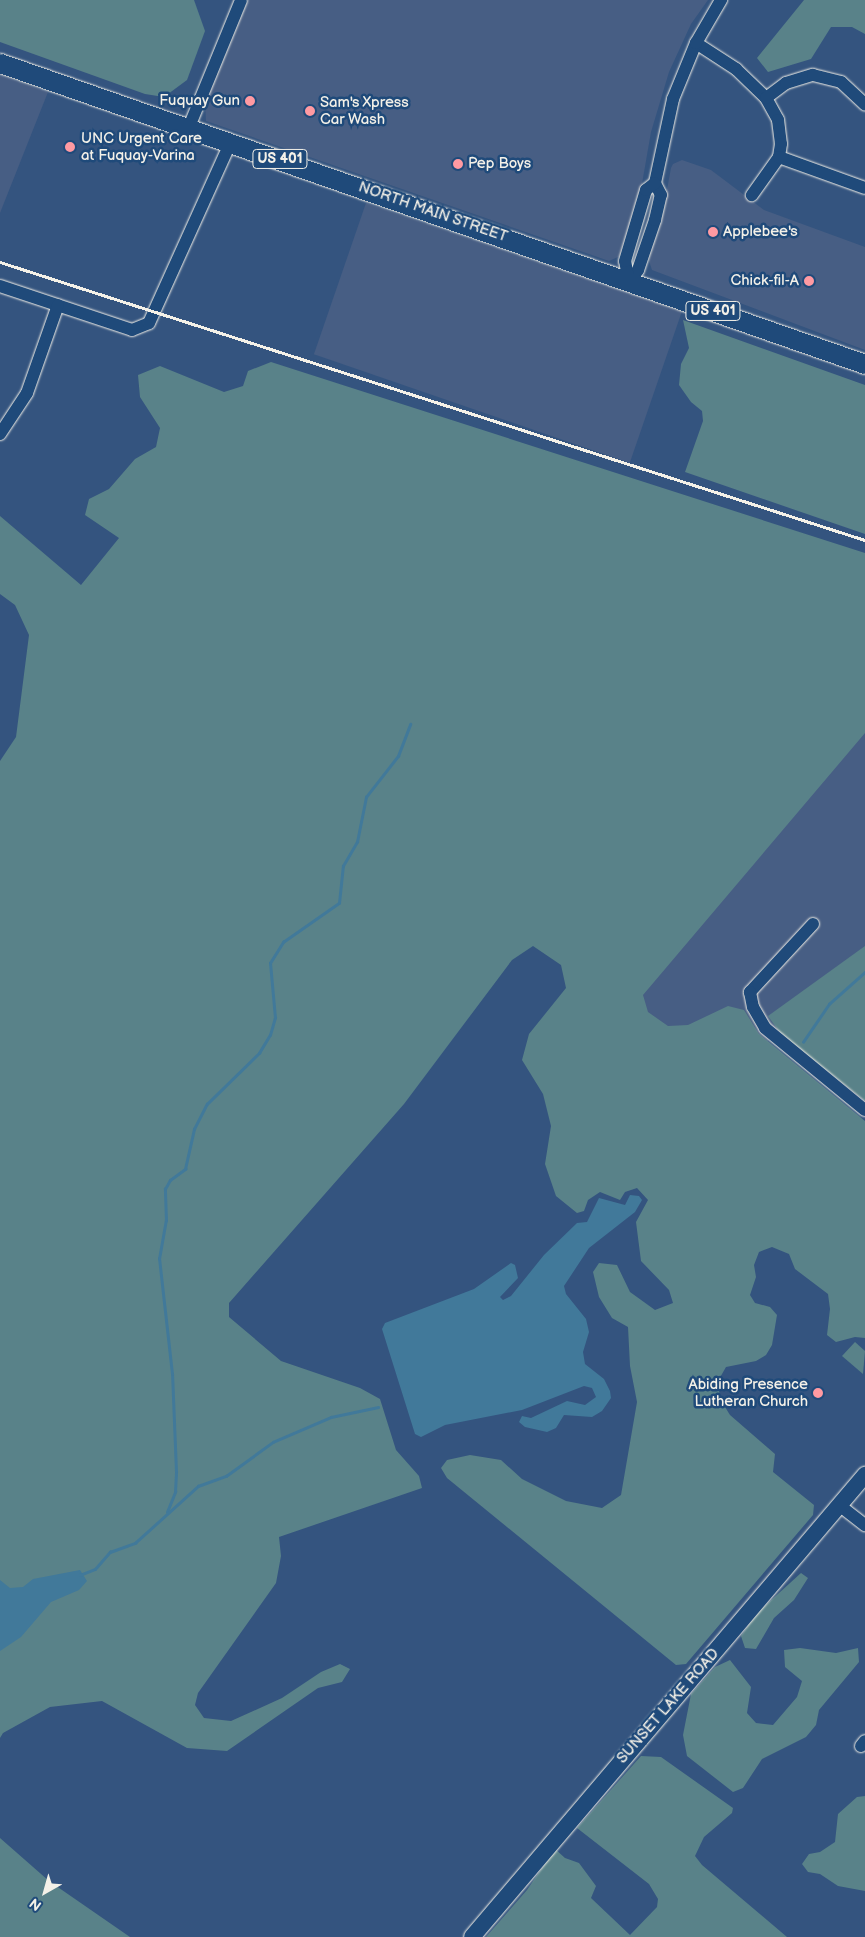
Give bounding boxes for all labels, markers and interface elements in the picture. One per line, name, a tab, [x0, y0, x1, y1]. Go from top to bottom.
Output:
place label: Fuquay Gun	[158, 92, 240, 110]
place label: Sam's Xpress Car Wash	[320, 93, 410, 128]
marker: Fuquay Gun	[244, 95, 256, 107]
marker: Sam's Xpress Car Wash	[304, 105, 316, 117]
place label: UNC Urgent Care at Fuquay-Varina	[81, 129, 202, 164]
marker: UNC Urgent Care at Fuquay-Varina	[63, 140, 77, 154]
road number: US 401	[251, 148, 309, 170]
place label: Pep Boys	[468, 155, 531, 173]
marker: Pep Boys	[452, 158, 464, 170]
street label: NORTH MAIN STREET	[356, 178, 510, 246]
place label: Applebee's	[723, 223, 798, 241]
marker: Applebee's	[707, 226, 719, 238]
place label: Chick-fil-A	[731, 272, 799, 290]
marker: Chick-fil-A	[803, 275, 815, 287]
road number: US 401	[684, 300, 742, 322]
place label: Abiding Presence Lutheran Church	[689, 1375, 808, 1410]
marker: Abiding Presence Lutheran Church	[812, 1387, 824, 1399]
street label: SUNSET LAKE ROAD	[613, 1645, 723, 1767]
north arrow	[20, 1867, 70, 1917]
text: N	[26, 1894, 45, 1914]

